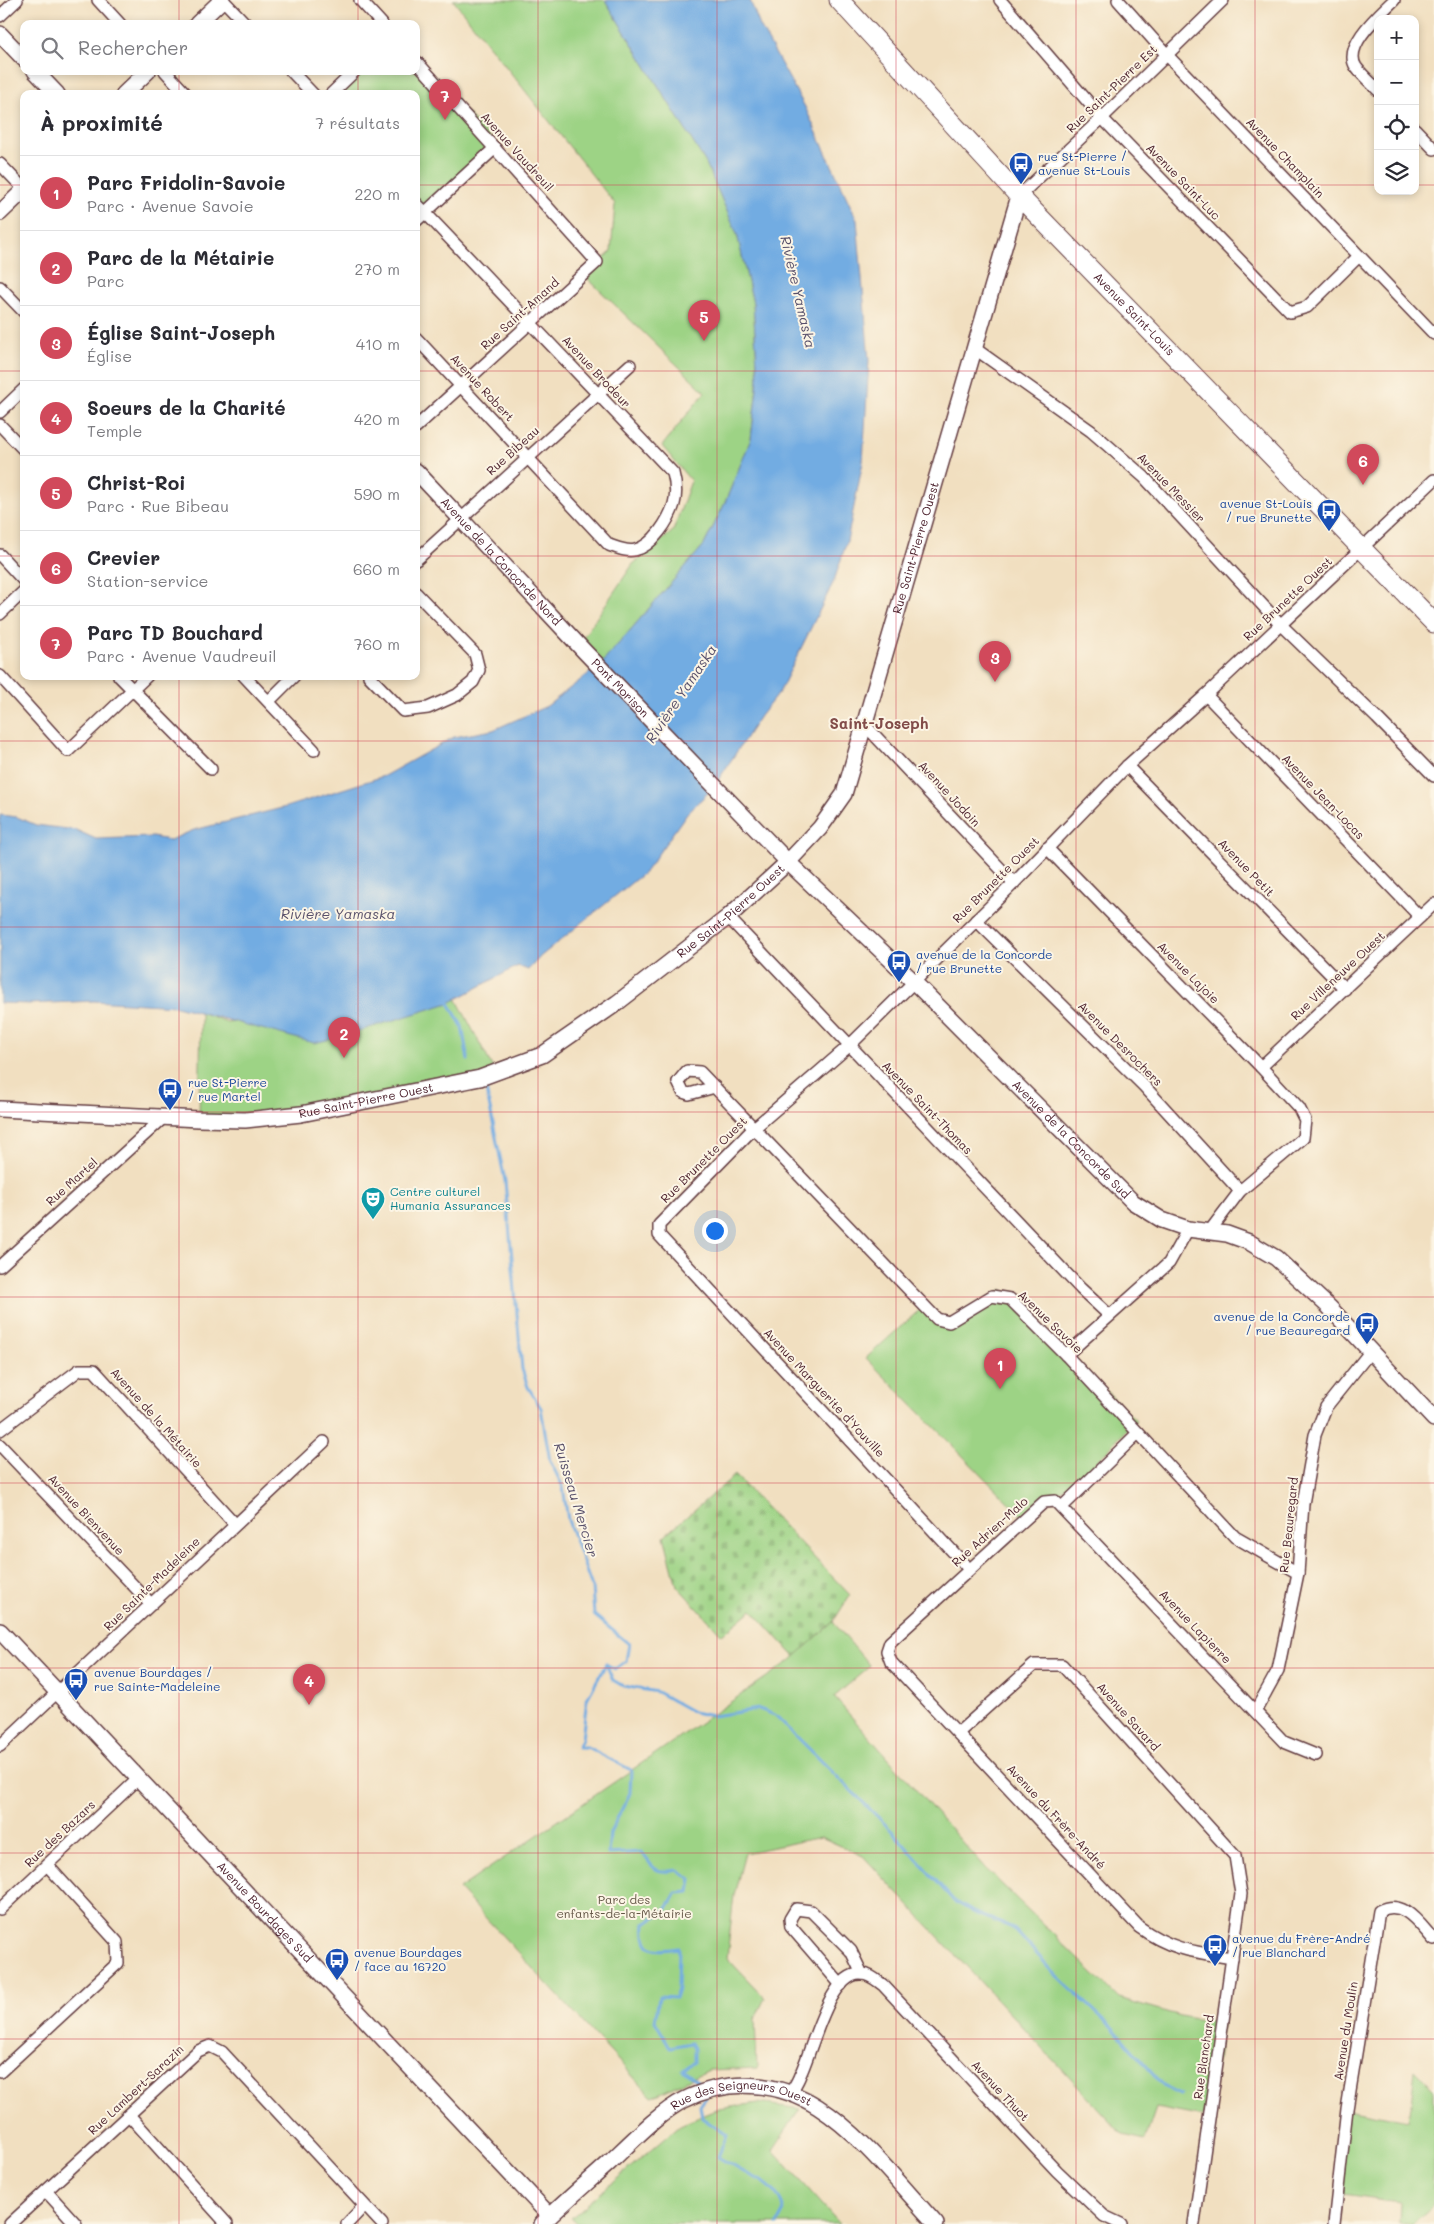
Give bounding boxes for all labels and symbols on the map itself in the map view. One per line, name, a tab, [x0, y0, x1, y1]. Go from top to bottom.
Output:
street label: Rue Saint-Pierre Est	[1063, 41, 1160, 136]
pin: 7	[429, 79, 461, 120]
street label: Avenue Vaudreuil	[478, 108, 558, 194]
street label: Avenue Champlain	[1243, 114, 1328, 201]
street label: Avenue Saint-Luc	[1143, 140, 1224, 223]
place label: rue St-Pierre / avenue St-Louis	[1038, 148, 1130, 178]
bus stop icon: rue St-Pierre / avenue St-Louis	[1008, 151, 1034, 185]
water label: Rivière Yamaska	[776, 234, 821, 350]
street label: Avenue Saint-Louis	[1091, 269, 1179, 359]
street label: Rue Saint-Amand	[477, 274, 562, 353]
pin: 5	[688, 300, 720, 341]
street label: Avenue Brodeur	[559, 332, 634, 411]
street label: Avenue Robert	[447, 350, 518, 424]
street label: Rue Bibeau	[483, 422, 542, 478]
pin: 6	[1347, 444, 1379, 485]
street label: Avenue Messier	[1134, 449, 1209, 526]
street label: Rue Saint-Pierre Ouest	[888, 480, 942, 616]
street label: Avenue de la Concorde Nord	[438, 493, 565, 629]
place label: avenue St-Louis / rue Brunette	[1220, 495, 1312, 525]
bus stop icon: avenue St-Louis / rue Brunette	[1316, 498, 1342, 532]
street label: Rue Brunette Ouest	[1239, 553, 1335, 644]
water label: Rivière Yamaska	[641, 641, 720, 747]
pin: 3	[979, 641, 1011, 682]
street label: Pont Morison	[588, 655, 653, 721]
district label: Saint-Joseph	[830, 713, 929, 733]
street label: Avenue Jean-Locas	[1279, 750, 1369, 842]
street label: Avenue Jodoin	[915, 757, 984, 830]
street label: Rue Brunette Ouest	[949, 833, 1042, 926]
street label: Avenue Petit	[1215, 835, 1278, 900]
street label: Rue Saint-Pierre Ouest	[673, 860, 788, 961]
water label: Rivière Yamaska	[281, 904, 395, 923]
street label: Rue Villeneuve Ouest	[1287, 927, 1388, 1023]
street label: Avenue Lajoie	[1154, 938, 1223, 1007]
place label: avenue de la Concorde / rue Brunette	[916, 946, 1053, 976]
bus stop icon: avenue de la Concorde / rue Brunette	[886, 949, 912, 983]
street label: Avenue Desrochers	[1075, 998, 1166, 1089]
pin: 2	[328, 1017, 360, 1058]
street label: Avenue Saint-Thomas	[879, 1057, 977, 1157]
place label: rue St-Pierre / rue Martel	[188, 1074, 267, 1104]
street label: Avenue de la Concorde Sud	[1009, 1076, 1134, 1202]
bus stop icon: rue St-Pierre / rue Martel	[157, 1077, 183, 1111]
street label: Rue Saint-Pierre Ouest	[297, 1079, 435, 1121]
street label: Rue Brunette Ouest	[657, 1113, 750, 1206]
street label: Rue Martel	[42, 1154, 101, 1209]
place label: Centre culturel Humania Assurances	[390, 1183, 511, 1213]
theatre icon: Centre culturel Humania Assurances	[360, 1186, 386, 1220]
your location	[702, 1218, 728, 1244]
street label: Avenue Savoie	[1015, 1286, 1087, 1356]
place label: avenue de la Concorde / rue Beauregard	[1213, 1308, 1350, 1338]
bus stop icon: avenue de la Concorde / rue Beauregard	[1354, 1311, 1380, 1345]
street label: Avenue Marguerite d'Youville	[761, 1324, 889, 1460]
pin: 1	[984, 1348, 1016, 1389]
street label: Avenue de la Métairie	[108, 1364, 206, 1471]
water label: Ruisseau Mercier	[550, 1440, 603, 1560]
street label: Avenue Bienvenue	[45, 1470, 128, 1558]
street label: Rue Beauregard	[1275, 1476, 1301, 1573]
street label: Rue Adrien-Malo	[948, 1493, 1031, 1570]
street label: Rue Sainte-Madeleine	[100, 1533, 203, 1634]
street label: Avenue Lapierre	[1156, 1586, 1235, 1667]
place label: avenue Bourdages / rue Sainte-Madeleine	[94, 1664, 220, 1694]
pin: 4	[293, 1664, 325, 1705]
bus stop icon: avenue Bourdages / rue Sainte-Madeleine	[63, 1667, 89, 1701]
street label: Avenue Savard	[1094, 1679, 1164, 1754]
street label: Avenue du Frère-André	[1004, 1760, 1110, 1872]
street label: Rue des Bazars	[21, 1796, 98, 1870]
street label: Avenue Bourdages Sud	[214, 1858, 317, 1966]
park label: Parc des enfants-de-la-Métairie	[556, 1891, 692, 1921]
place label: avenue du Frère-André / rue Blanchard	[1232, 1930, 1370, 1960]
bus stop icon: avenue du Frère-André / rue Blanchard	[1202, 1933, 1228, 1967]
place label: avenue Bourdages / face au 16720	[354, 1944, 462, 1974]
bus stop icon: avenue Bourdages / face au 16720	[324, 1947, 350, 1981]
street label: Avenue du Moulin	[1329, 1980, 1361, 2081]
street label: Rue Blanchard	[1189, 2013, 1217, 2100]
street label: Rue Lambert-Sarazin	[84, 2041, 187, 2138]
street label: Avenue Thuot	[968, 2056, 1033, 2124]
text: Rue des Seigneurs Ouest	[667, 2076, 815, 2113]
street label: Rue des Seigneurs Ouest	[669, 2099, 815, 2119]

